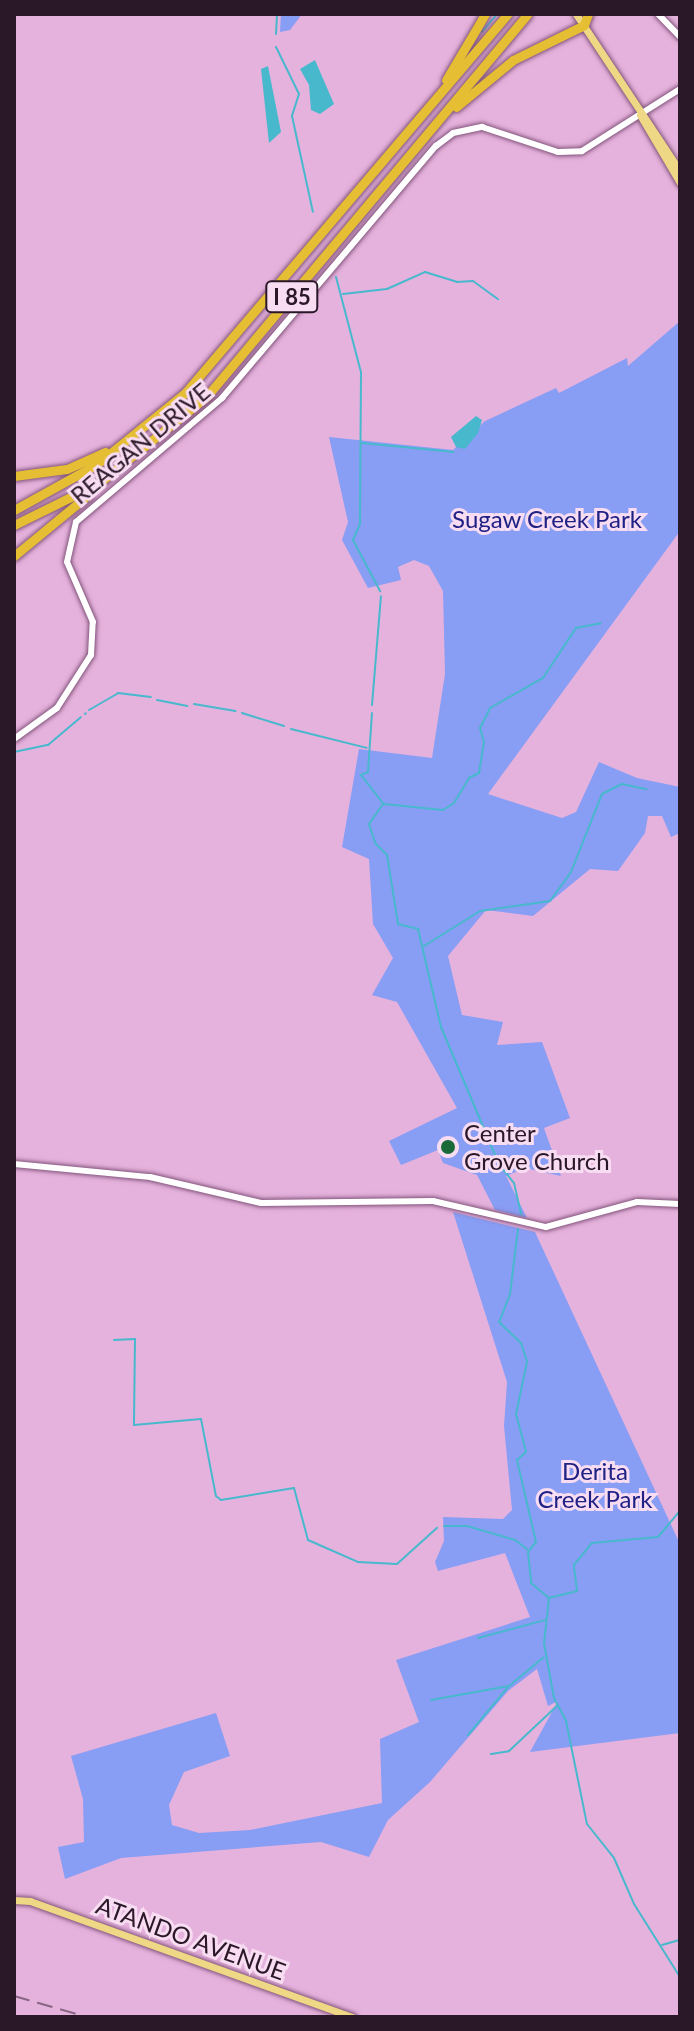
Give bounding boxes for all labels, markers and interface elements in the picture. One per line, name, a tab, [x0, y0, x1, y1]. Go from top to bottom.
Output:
road number: I 85	[264, 279, 320, 315]
street label: REAGAN DRIVE	[65, 376, 215, 510]
park label: Sugaw Creek Park	[452, 505, 642, 533]
place label: Center Grove Church	[464, 1119, 610, 1175]
marker: Center Grove Church	[439, 1138, 457, 1156]
park label: Derita Creek Park	[538, 1457, 652, 1513]
street label: ATANDO AVENUE	[92, 1890, 290, 1986]

